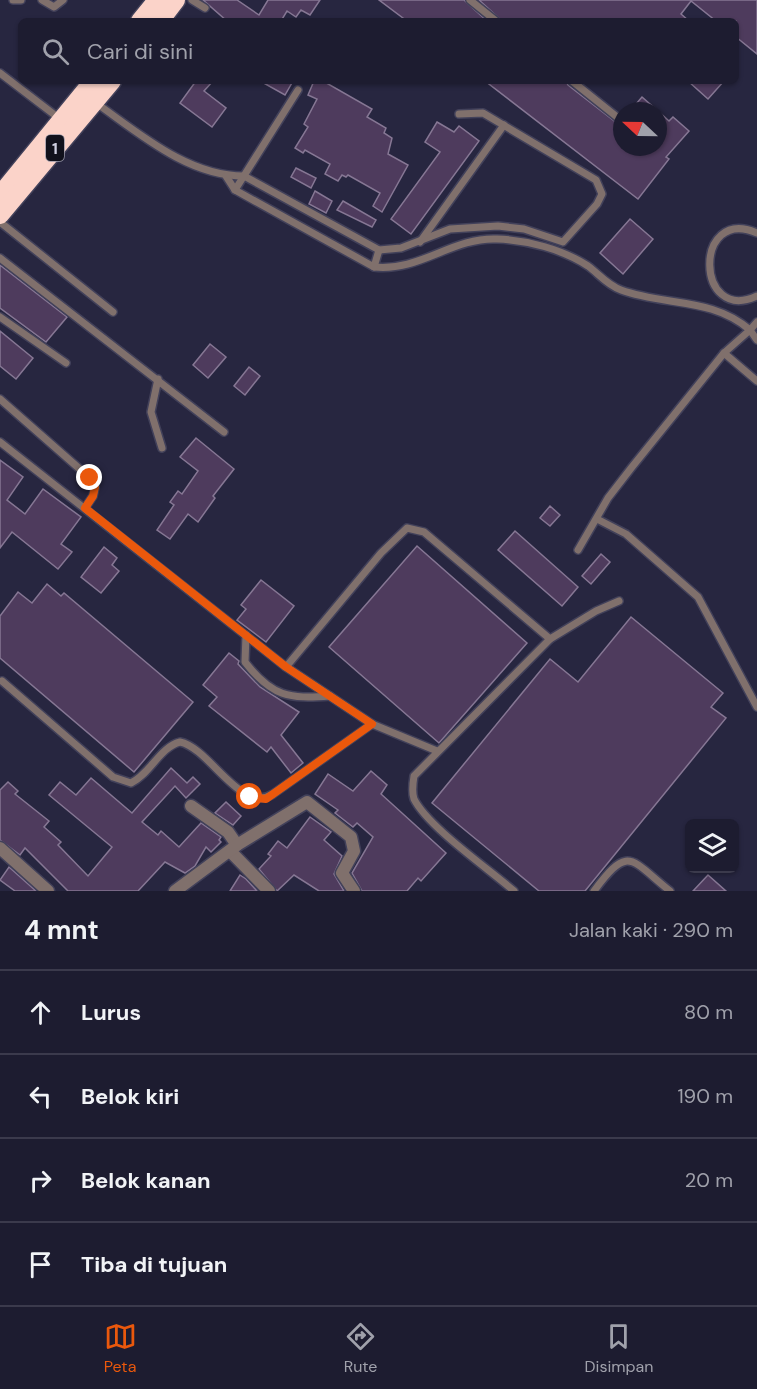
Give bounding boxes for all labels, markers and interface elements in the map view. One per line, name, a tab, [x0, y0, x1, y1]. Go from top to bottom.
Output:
search box	[18, 18, 739, 84]
icon: search	[39, 35, 72, 68]
text: Cari di sini	[87, 37, 193, 66]
north arrow	[613, 102, 667, 156]
road number: 1	[46, 135, 64, 161]
route end	[76, 464, 102, 490]
route start	[236, 783, 262, 809]
map controls	[685, 819, 739, 873]
button: layers	[685, 819, 739, 873]
text: 4 mnt	[24, 913, 99, 947]
text: Jalan kaki · 290 m	[569, 917, 733, 943]
icon: ahead	[24, 996, 57, 1029]
text: Lurus	[81, 998, 141, 1027]
text: 80 m	[684, 999, 733, 1025]
icon: left	[24, 1080, 57, 1113]
text: Belok kiri	[81, 1082, 179, 1111]
text: 190 m	[677, 1083, 733, 1109]
icon: right	[24, 1164, 57, 1197]
text: Belok kanan	[81, 1166, 211, 1195]
text: 20 m	[685, 1167, 733, 1193]
icon: arrive	[24, 1248, 57, 1281]
text: Tiba di tujuan	[81, 1250, 227, 1279]
tab: Peta	[104, 1320, 137, 1377]
tab: Rute	[344, 1320, 377, 1377]
tab: Disimpan	[585, 1320, 653, 1377]

